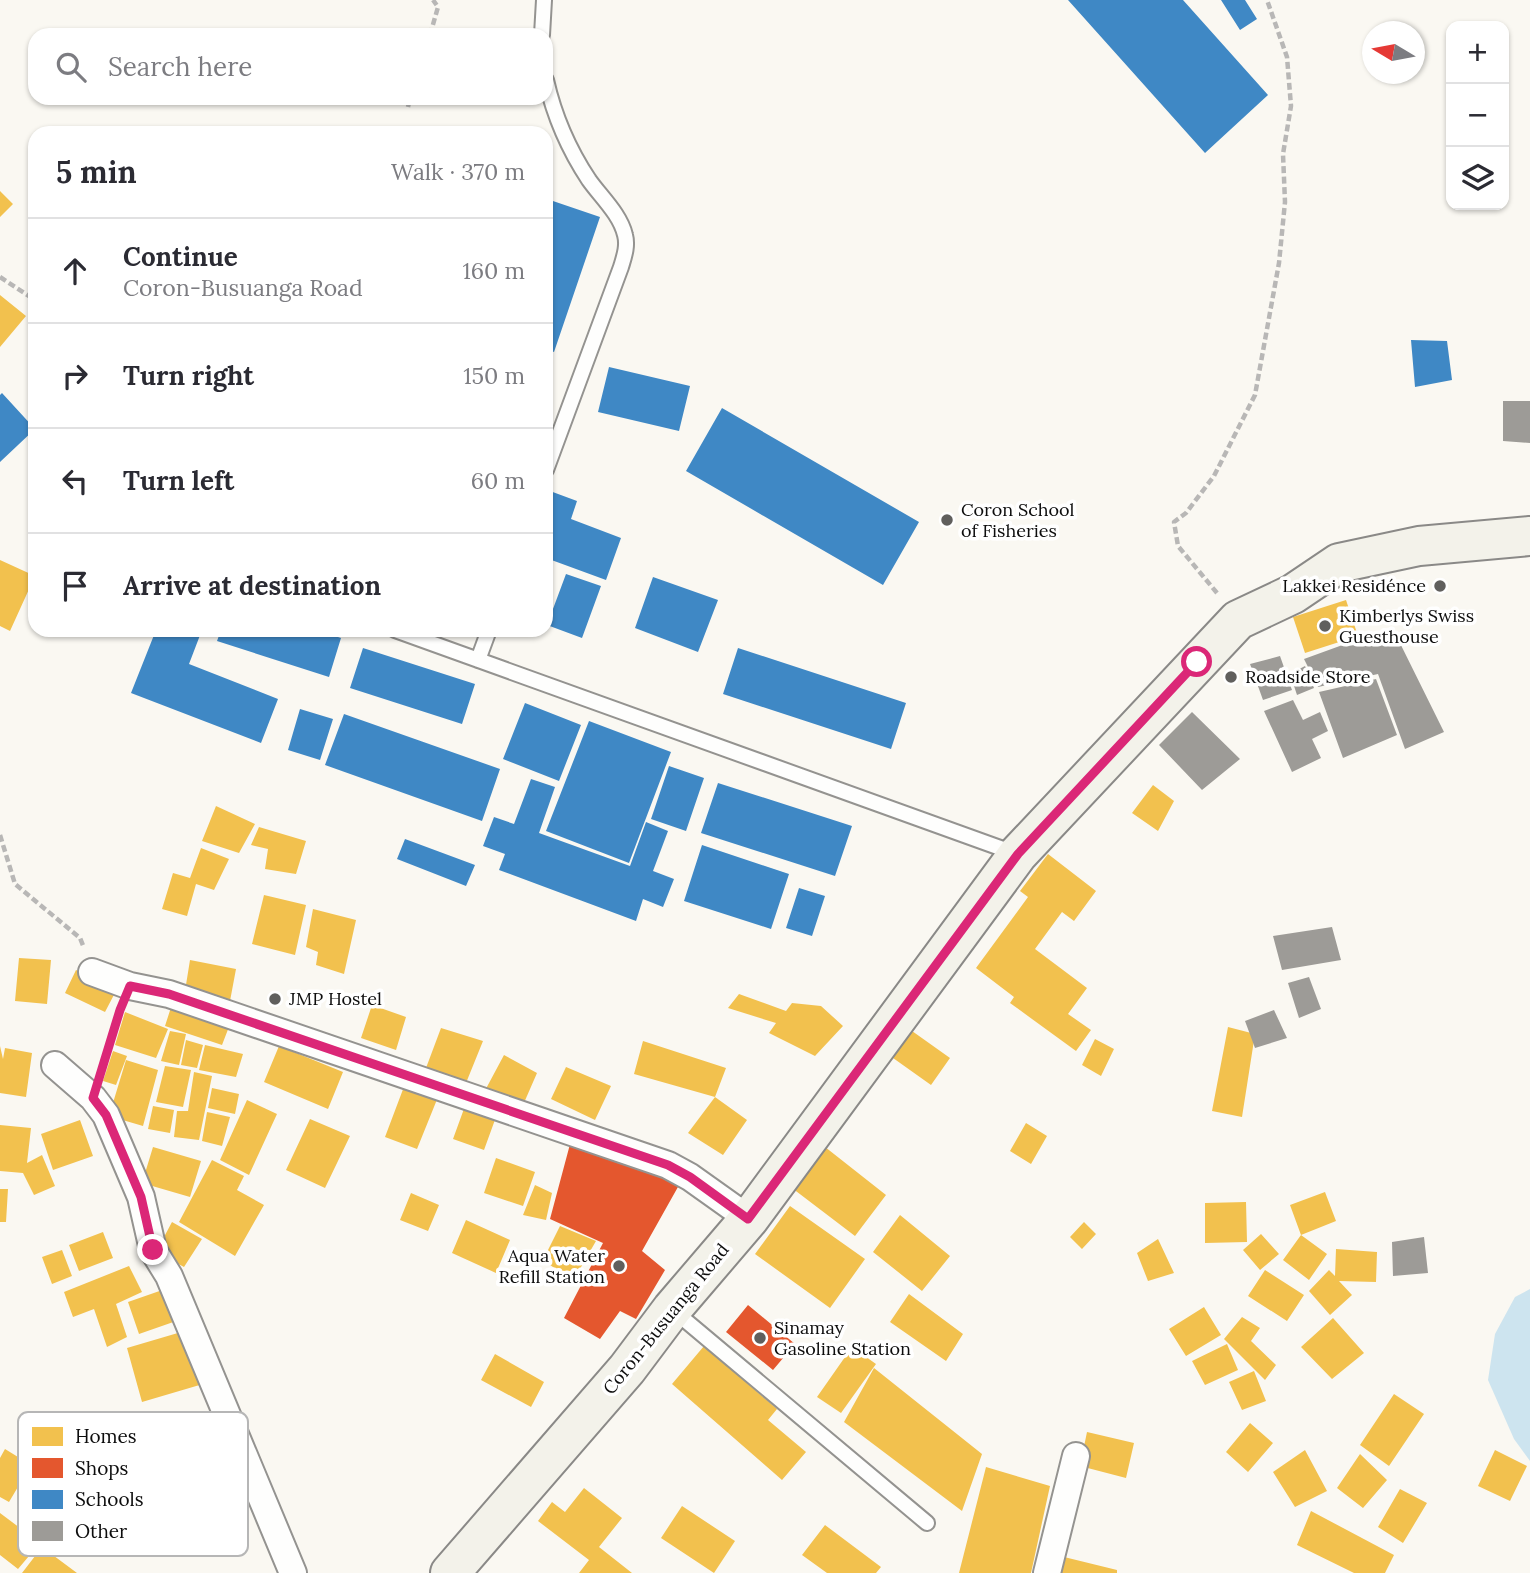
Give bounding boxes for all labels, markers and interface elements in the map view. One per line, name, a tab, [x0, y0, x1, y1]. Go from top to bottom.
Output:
north arrow	[1362, 21, 1425, 84]
map controls	[1446, 21, 1509, 210]
button: +	[1446, 21, 1509, 84]
search box	[28, 28, 553, 105]
icon: search	[52, 48, 90, 86]
text: Search here	[108, 50, 252, 83]
button: −	[1446, 84, 1509, 147]
button: layers	[1446, 147, 1509, 210]
text: 5 min	[56, 153, 137, 191]
text: Walk · 370 m	[391, 157, 525, 186]
text: Continue	[123, 240, 238, 273]
icon: ahead	[56, 252, 94, 290]
text: 160 m	[462, 256, 525, 285]
text: Coron-Busuanga Road	[123, 273, 363, 302]
icon: right	[56, 357, 94, 395]
text: Turn right	[123, 359, 254, 392]
text: 150 m	[463, 361, 525, 390]
icon: left	[56, 462, 94, 500]
text: Turn left	[123, 464, 234, 497]
text: 60 m	[471, 466, 525, 495]
place label: Coron School of Fisheries	[961, 498, 1075, 542]
marker: Coron School of Fisheries	[939, 512, 955, 528]
icon: arrive	[56, 567, 94, 605]
text: Arrive at destination	[123, 569, 381, 602]
place label: Lakkei Residénce	[1282, 574, 1426, 597]
marker: Lakkei Residénce	[1432, 578, 1448, 594]
place label: Kimberlys Swiss Guesthouse	[1339, 604, 1474, 648]
marker: Kimberlys Swiss Guesthouse	[1317, 618, 1333, 634]
route start	[1181, 646, 1212, 677]
place label: Roadside Store	[1245, 665, 1371, 688]
marker: Roadside Store	[1223, 669, 1239, 685]
place label: JMP Hostel	[288, 987, 382, 1010]
marker: JMP Hostel	[267, 991, 283, 1007]
route end	[137, 1234, 168, 1265]
street label: Coron-Busuanga Road	[598, 1238, 734, 1399]
place label: Aqua Water Refill Station	[499, 1244, 605, 1288]
marker: Aqua Water Refill Station	[611, 1258, 627, 1274]
place label: Sinamay Gasoline Station	[774, 1316, 911, 1360]
marker: Sinamay Gasoline Station	[752, 1330, 768, 1346]
legend	[18, 1412, 248, 1556]
text: Homes	[75, 1424, 137, 1448]
text: Shops	[75, 1456, 129, 1480]
text: Schools	[75, 1487, 144, 1511]
text: Other	[75, 1519, 128, 1543]

